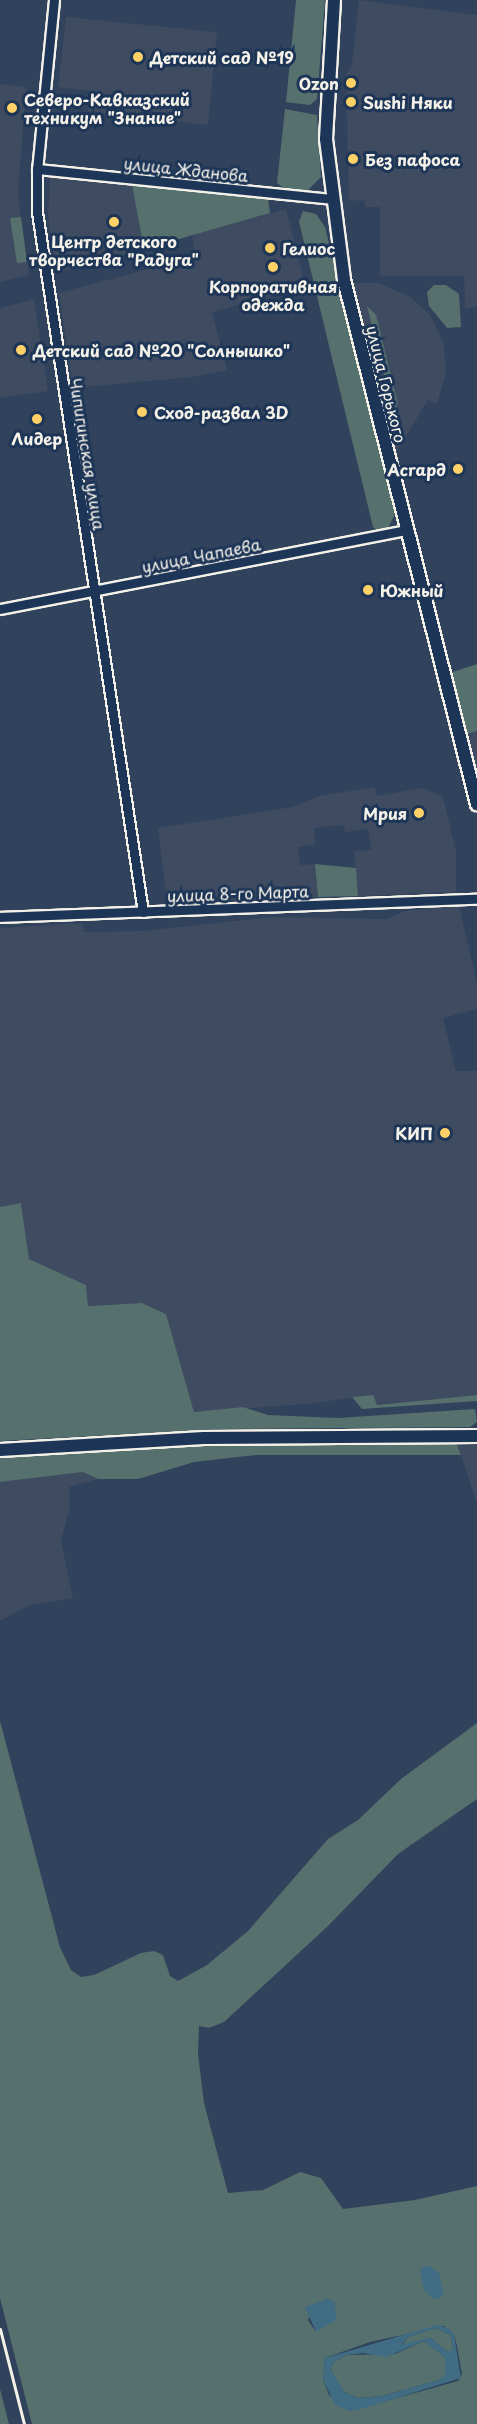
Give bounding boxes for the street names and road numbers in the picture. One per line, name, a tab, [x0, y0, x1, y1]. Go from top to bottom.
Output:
street label: улица Жданова	[123, 153, 249, 185]
street label: улица Горького	[363, 323, 411, 445]
street label: Чипигинская улица	[66, 376, 110, 532]
street label: улица Чапаева	[140, 534, 262, 576]
street label: улица 8-го Марта	[166, 881, 310, 905]

